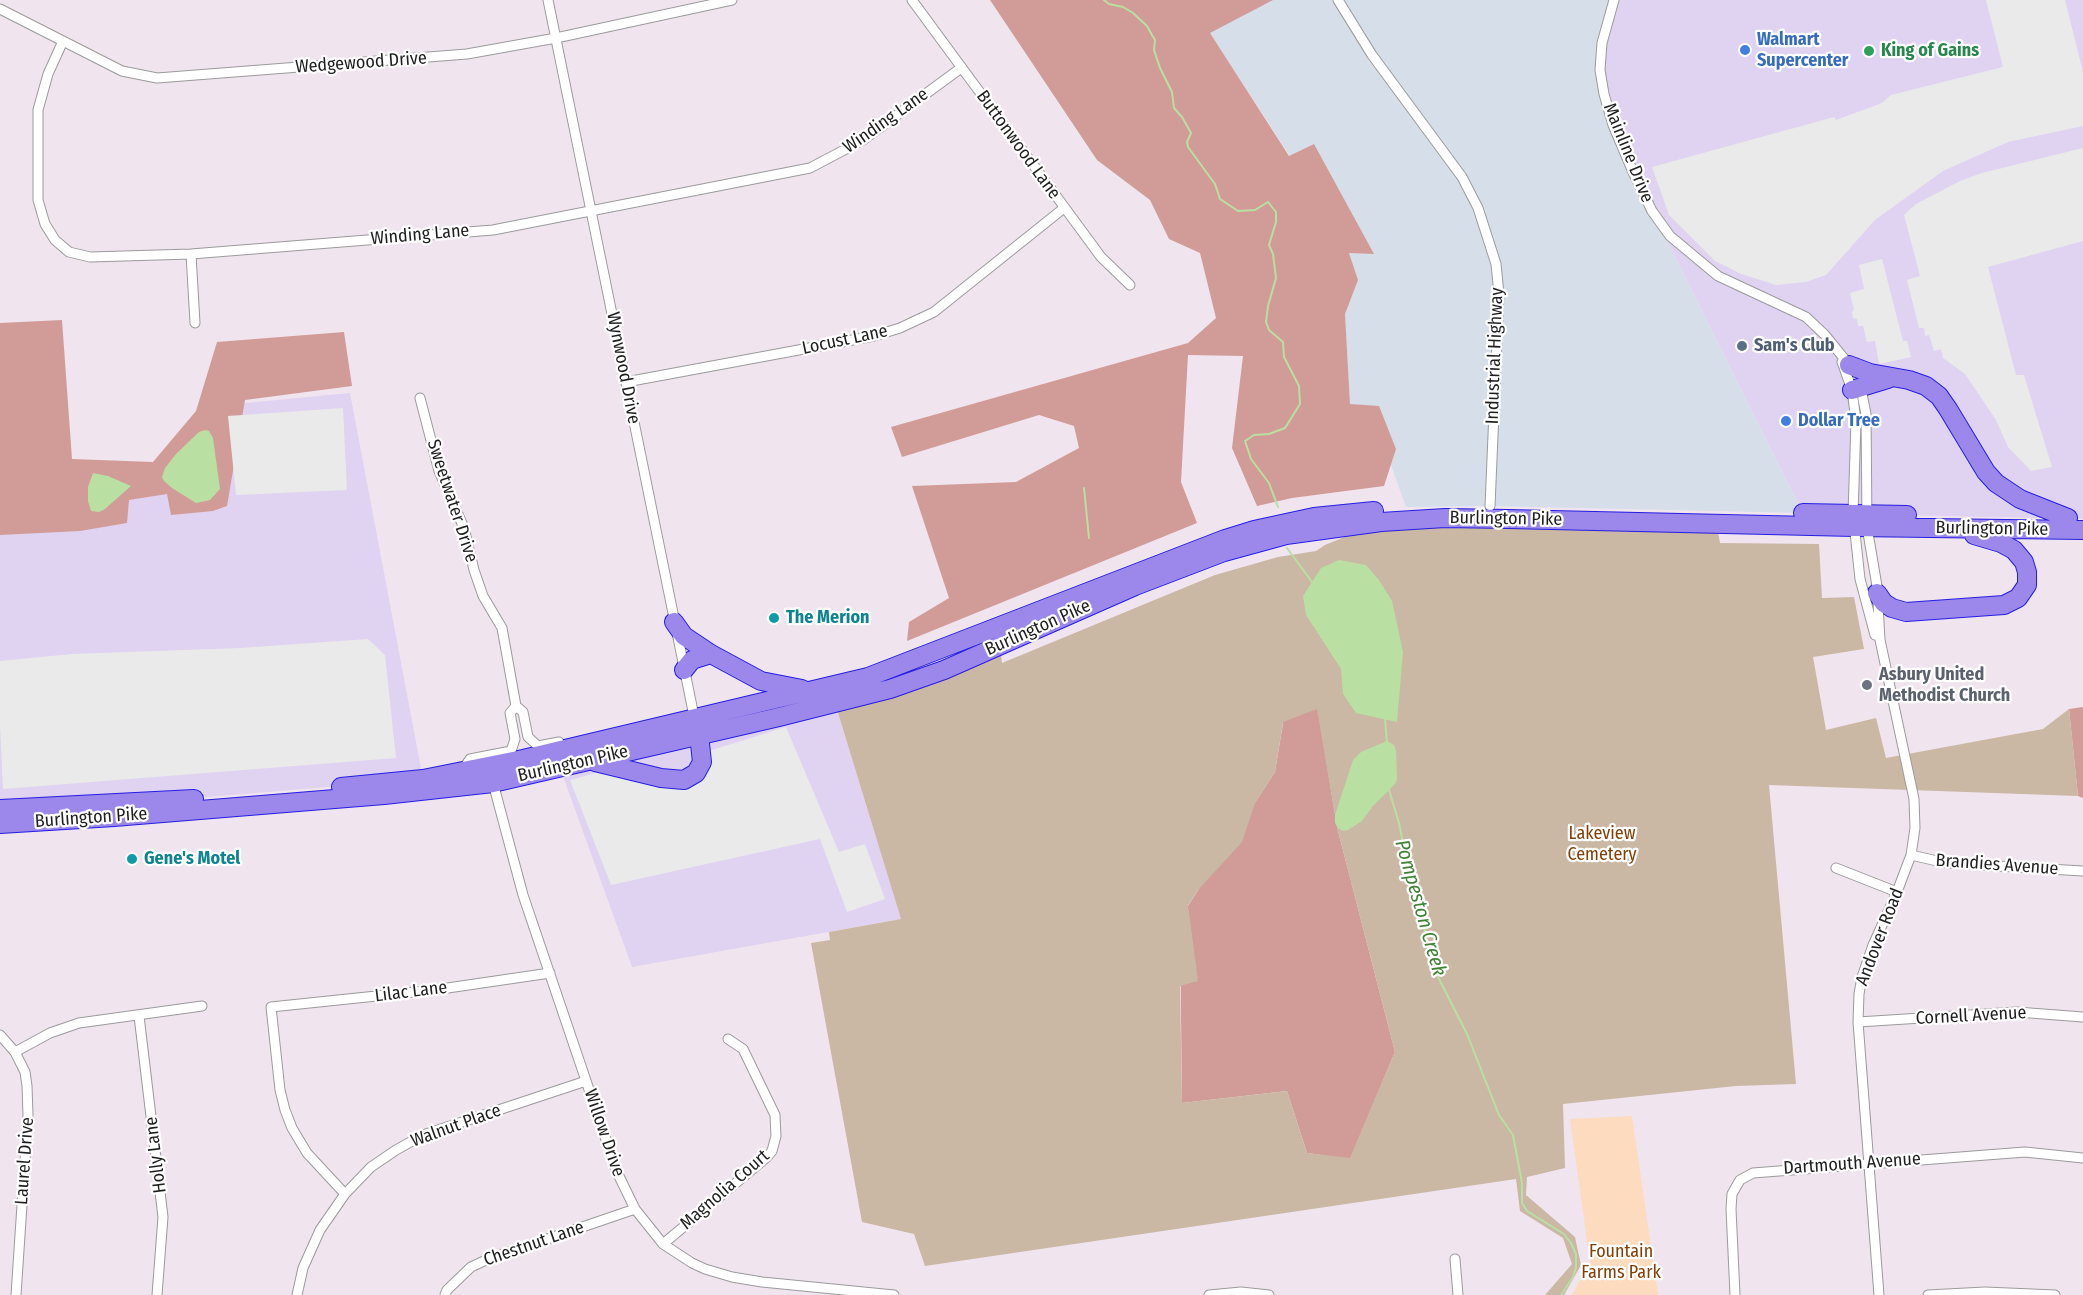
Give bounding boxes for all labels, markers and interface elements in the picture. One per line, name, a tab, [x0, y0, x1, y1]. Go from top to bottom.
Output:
place label: Walmart Supercenter	[1757, 29, 1848, 72]
place label: King of Gains	[1881, 40, 1979, 62]
marker: Walmart Supercenter	[1738, 43, 1752, 57]
marker: King of Gains	[1862, 44, 1876, 58]
street label: Wedgewood Drive	[295, 48, 427, 78]
street label: Winding Lane	[839, 84, 933, 158]
street label: Buttonwood Lane	[971, 86, 1065, 204]
street label: Mainline Drive	[1598, 100, 1658, 206]
street label: Winding Lane	[370, 220, 470, 250]
street label: Industrial Highway	[1482, 287, 1508, 425]
street label: Wynwood Drive	[602, 310, 644, 426]
street label: Locust Lane	[800, 320, 890, 360]
place label: Sam's Club	[1754, 335, 1835, 357]
marker: Sam's Club	[1735, 339, 1749, 353]
place label: Dollar Tree	[1798, 410, 1880, 432]
marker: Dollar Tree	[1779, 414, 1793, 428]
street label: Sweetwater Drive	[422, 437, 482, 565]
street label: Burlington Pike	[1449, 507, 1563, 531]
street label: Burlington Pike	[1935, 517, 2049, 541]
street label: Burlington Pike	[982, 595, 1094, 661]
place label: The Merion	[786, 607, 870, 629]
marker: The Merion	[767, 611, 781, 625]
place label: Asbury United Methodist Church	[1879, 664, 2010, 706]
marker: Asbury United Methodist Church	[1860, 678, 1874, 692]
street label: Burlington Pike	[516, 741, 630, 787]
street label: Burlington Pike	[34, 803, 148, 833]
park label: Lakeview Cemetery	[1567, 823, 1637, 866]
water label: Pompeston Creek	[1389, 837, 1451, 979]
place label: Gene's Motel	[144, 848, 240, 870]
street label: Brandies Avenue	[1935, 850, 2059, 880]
marker: Gene's Motel	[125, 852, 139, 866]
street label: Andover Road	[1852, 885, 1908, 989]
street label: Lilac Lane	[373, 977, 449, 1007]
street label: Cornell Avenue	[1915, 1002, 2027, 1030]
street label: Willow Drive	[579, 1086, 629, 1180]
street label: Walnut Place	[408, 1100, 504, 1152]
street label: Holly Lane	[141, 1115, 171, 1195]
street label: Laurel Drive	[11, 1116, 39, 1206]
street label: Magnolia Court	[676, 1145, 774, 1235]
street label: Dartmouth Avenue	[1783, 1148, 1921, 1180]
street label: Chestnut Lane	[481, 1217, 587, 1271]
park label: Fountain Farms Park	[1581, 1241, 1661, 1284]

